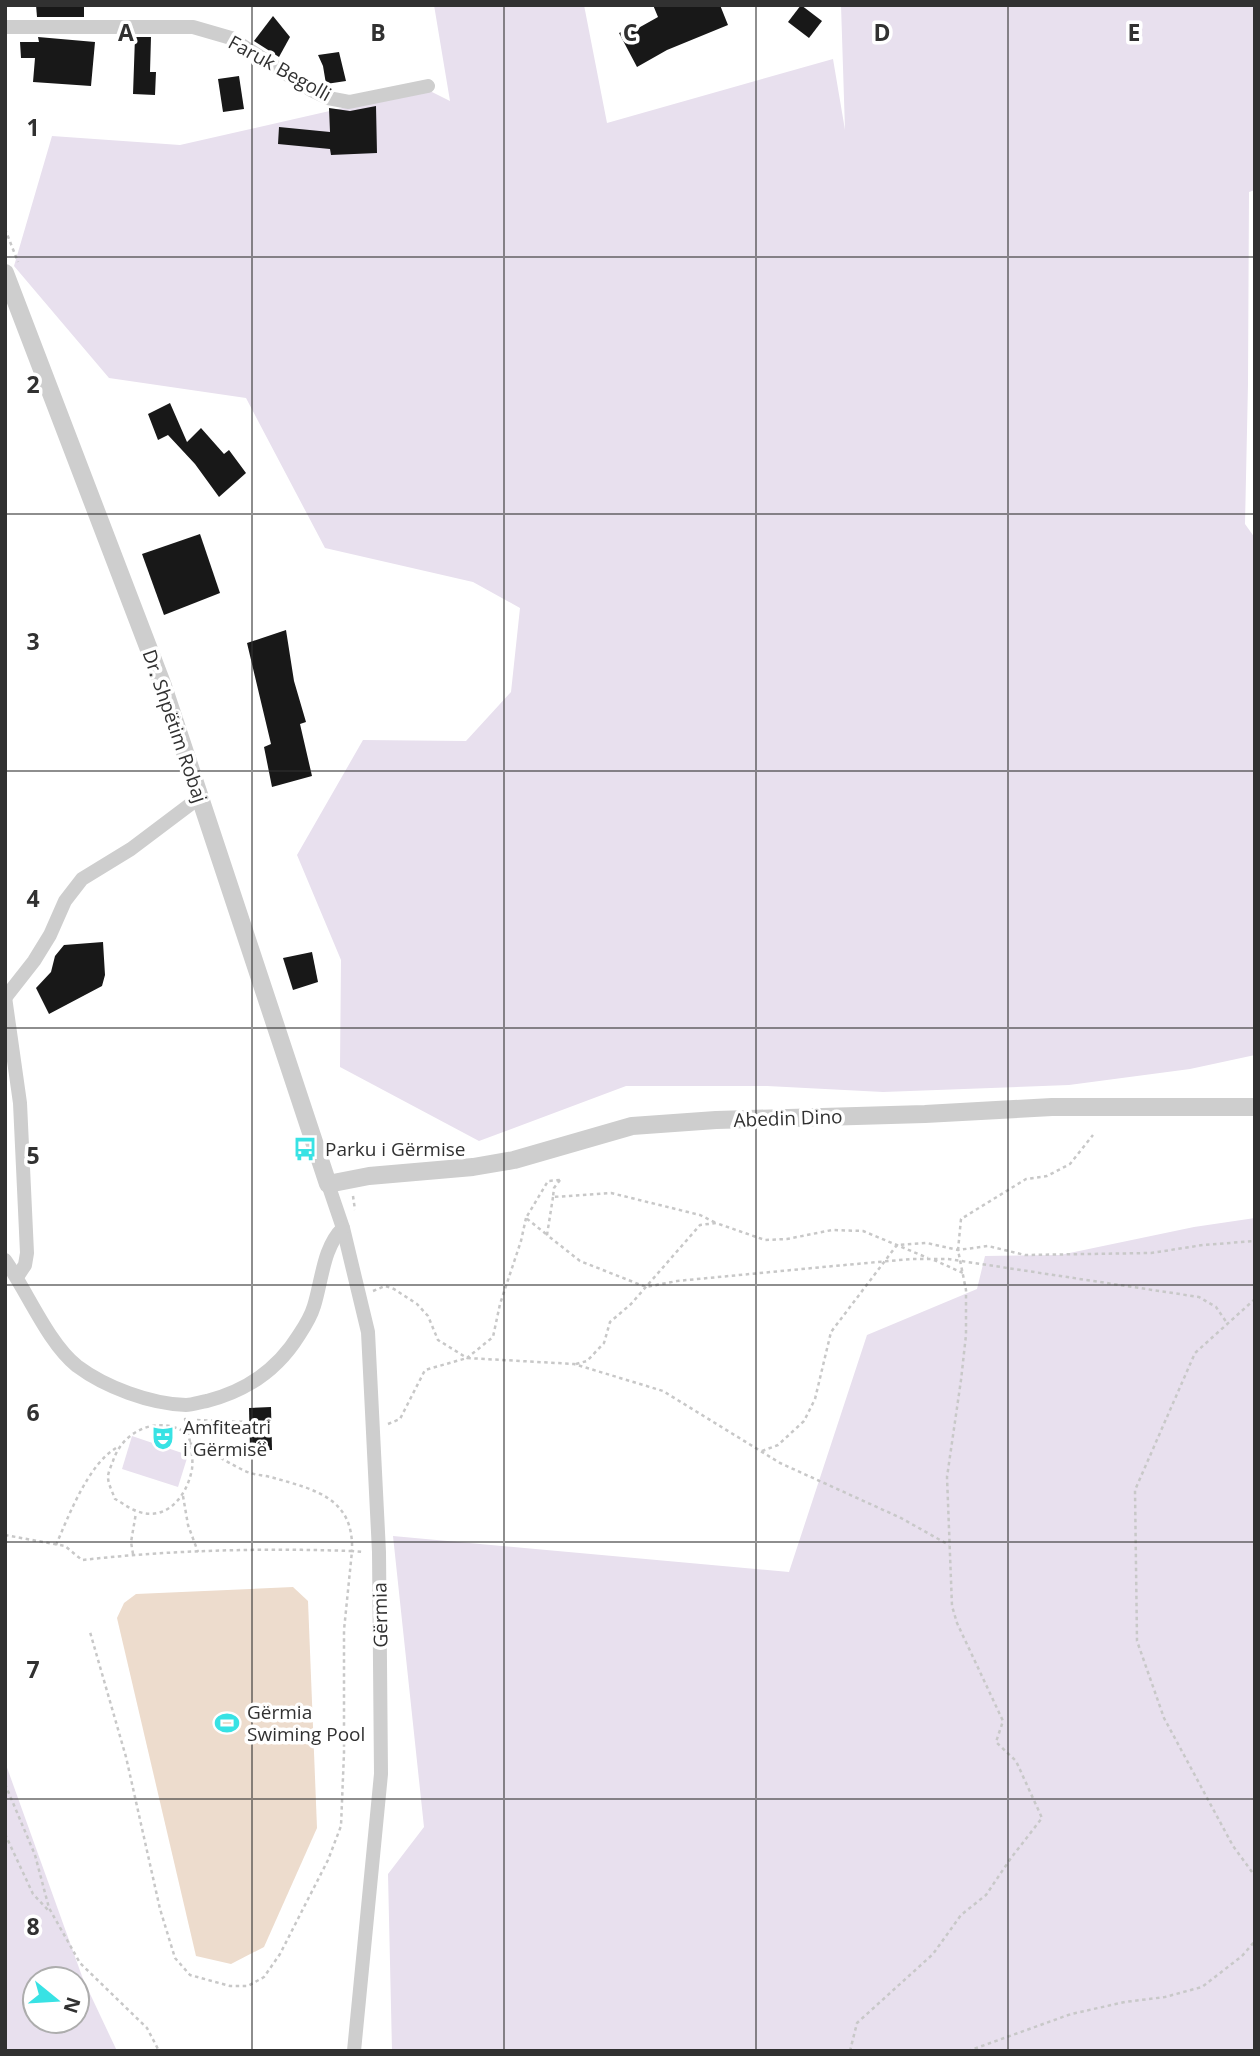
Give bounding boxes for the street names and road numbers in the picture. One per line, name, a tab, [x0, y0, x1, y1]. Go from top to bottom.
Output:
street label: Faruk Begolli	[224, 29, 336, 107]
street label: Dr. Shpëtim Robaj	[137, 646, 213, 806]
street label: Abedin Dino	[733, 1103, 843, 1133]
street label: Gërmia	[366, 1582, 394, 1648]

